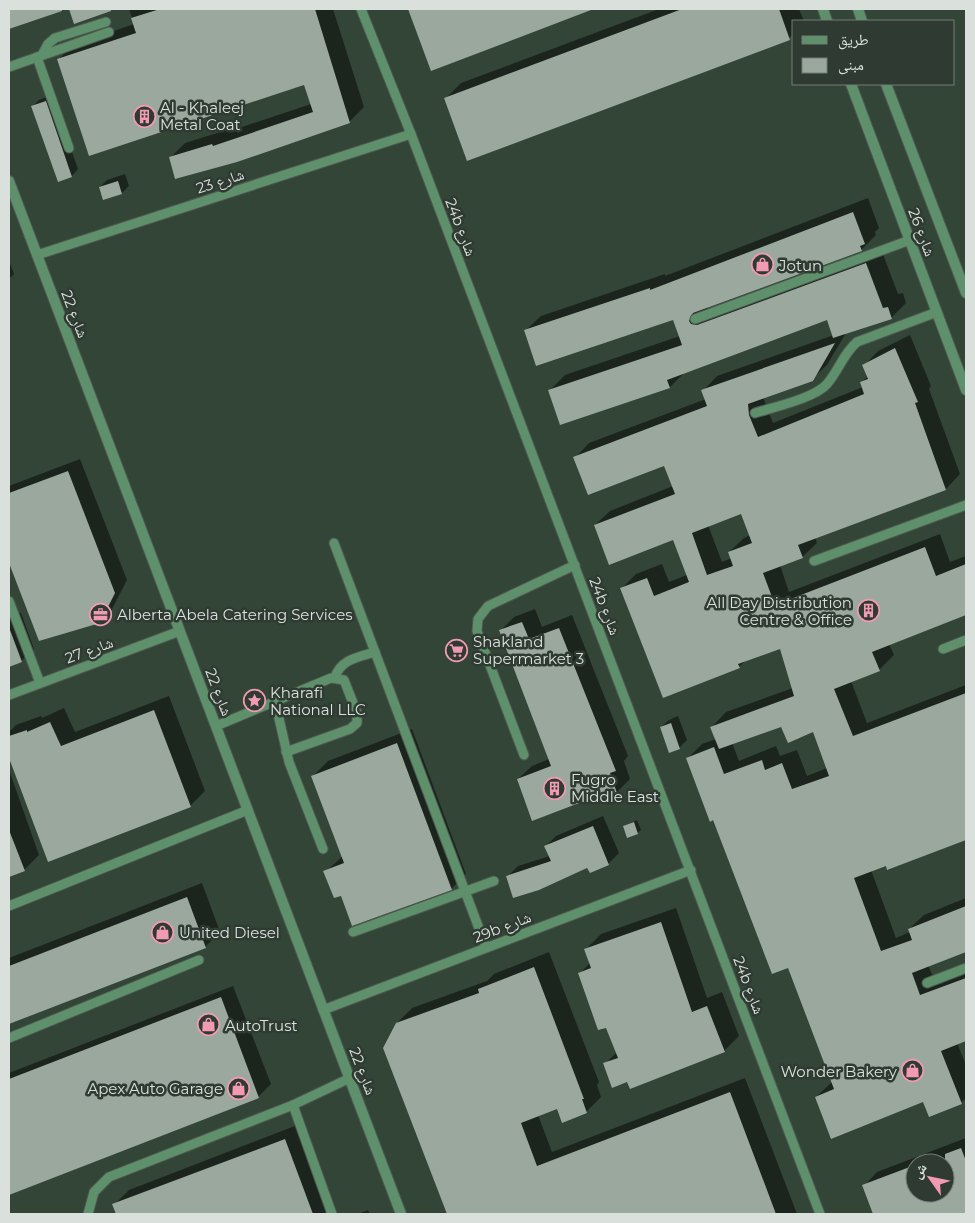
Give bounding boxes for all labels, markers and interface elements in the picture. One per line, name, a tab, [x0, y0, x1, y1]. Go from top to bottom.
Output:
legend	[792, 20, 955, 85]
text: طريق	[838, 30, 869, 50]
text: مبنى	[838, 55, 864, 75]
place label: Al - Khaleej Metal Coat	[160, 98, 244, 134]
building icon: Al - Khaleej Metal Coat	[132, 104, 156, 128]
street label: شارع 23	[194, 164, 247, 199]
street label: 24b شارع	[440, 195, 481, 259]
street label: شارع 26	[903, 205, 940, 259]
shop icon: Jotun	[751, 253, 775, 277]
place label: Jotun	[778, 256, 822, 275]
street label: شارع 22	[56, 287, 93, 341]
street label: 24b شارع	[584, 574, 625, 638]
place label: All Day Distribution Centre & Office	[707, 593, 852, 629]
building icon: All Day Distribution Centre & Office	[856, 599, 880, 623]
office icon: Alberta Abela Catering Services	[89, 602, 113, 626]
place label: Alberta Abela Catering Services	[117, 605, 353, 624]
place label: Shakland Supermarket 3	[473, 632, 584, 668]
street label: شارع 27	[62, 633, 116, 668]
supermarket icon: Shakland Supermarket 3	[445, 638, 469, 662]
street label: شارع 22	[200, 665, 237, 719]
place label: Kharafi National LLC	[270, 683, 366, 719]
place icon: Kharafi National LLC	[242, 689, 266, 713]
place label: Fugro Middle East	[571, 770, 659, 806]
building icon: Fugro Middle East	[543, 776, 567, 800]
street label: 29b شارع	[470, 907, 534, 948]
shop icon: United Diesel	[151, 920, 175, 944]
place label: United Diesel	[179, 923, 280, 942]
street label: 24b شارع	[728, 953, 769, 1017]
shop icon: AutoTrust	[197, 1013, 221, 1037]
place label: AutoTrust	[225, 1016, 298, 1035]
street label: شارع 22	[344, 1044, 381, 1098]
shop icon: Wonder Bakery	[901, 1059, 925, 1083]
place label: Wonder Bakery	[781, 1062, 898, 1081]
shop icon: Apex Auto Garage	[227, 1076, 251, 1100]
place label: Apex Auto Garage	[87, 1079, 223, 1098]
north arrow	[905, 1153, 955, 1203]
text: ش	[908, 1160, 931, 1182]

